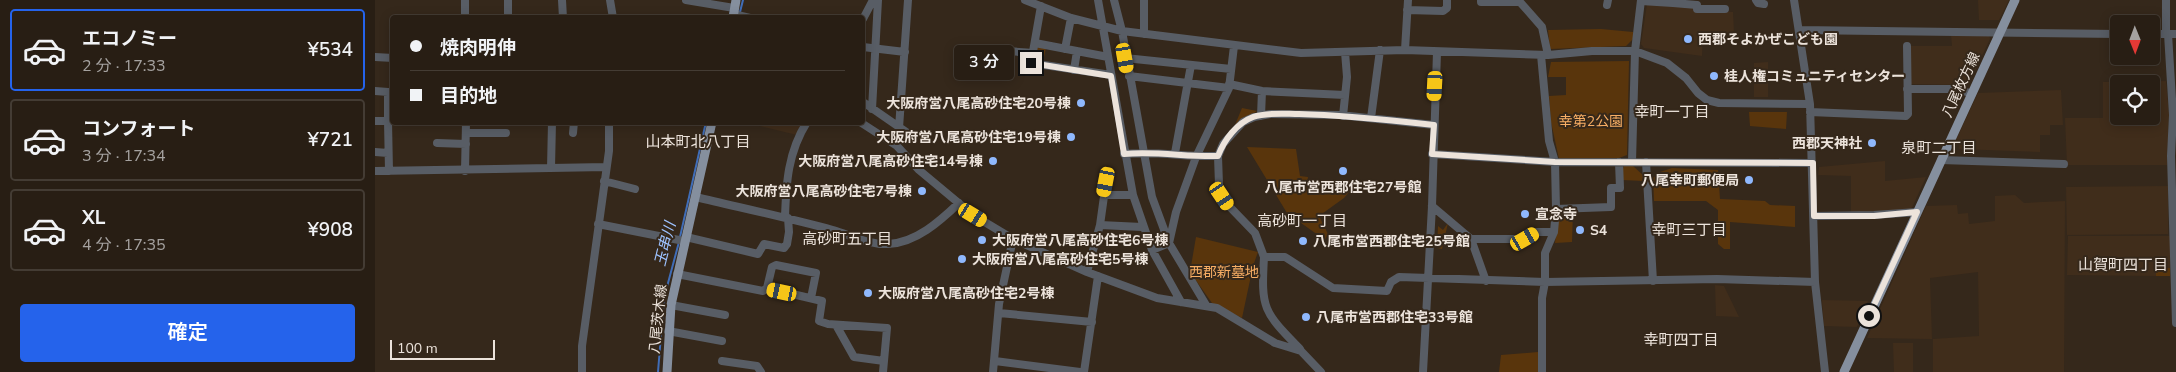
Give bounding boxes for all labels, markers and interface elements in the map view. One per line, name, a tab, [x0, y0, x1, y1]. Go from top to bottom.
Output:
north arrow	[2110, 15, 2160, 65]
map controls	[2110, 15, 2160, 125]
text: エコノミー	[82, 26, 177, 52]
icon: car	[22, 28, 67, 73]
place label: 西郡そよかぜこども園	[1698, 30, 1838, 49]
marker: 西郡そよかぜこども園	[1682, 33, 1694, 45]
text: 焼肉明伸	[440, 35, 516, 61]
text: ¥534	[307, 37, 353, 63]
car	[1115, 42, 1134, 74]
callout: 3 分	[953, 46, 1013, 80]
street label: 八尾枚方線	[1938, 49, 1984, 121]
text: 3 分	[969, 51, 999, 73]
route end	[1020, 52, 1042, 74]
text: 2 分 · 17:33	[82, 55, 166, 77]
place label: 桂人権コミュニティセンター	[1724, 67, 1905, 86]
marker: 桂人権コミュニティセンター	[1708, 70, 1720, 82]
car	[1426, 71, 1443, 101]
button: locate	[2110, 75, 2160, 125]
text: 目的地	[440, 83, 497, 109]
place label: 大阪府営八尾高砂住宅20号棟	[886, 94, 1071, 113]
marker: 大阪府営八尾高砂住宅20号棟	[1075, 97, 1087, 109]
district label: 幸町一丁目	[1634, 102, 1710, 122]
park label: 幸第2公園	[1559, 112, 1623, 131]
text: コンフォート	[82, 116, 195, 142]
icon: car	[22, 118, 67, 163]
text: ¥721	[307, 127, 353, 153]
place label: 大阪府営八尾高砂住宅19号棟	[876, 128, 1061, 147]
marker: 大阪府営八尾高砂住宅19号棟	[1065, 131, 1077, 143]
district label: 山本町北八丁目	[645, 132, 751, 152]
place label: 西郡天神社	[1792, 134, 1862, 153]
marker: 西郡天神社	[1866, 137, 1878, 149]
district label: 泉町二丁目	[1901, 138, 1977, 158]
text: 3 分 · 17:34	[82, 145, 166, 167]
place label: 大阪府営八尾高砂住宅14号棟	[798, 152, 983, 171]
marker: 大阪府営八尾高砂住宅14号棟	[987, 155, 999, 167]
marker: 八尾市営西郡住宅27号館	[1337, 165, 1349, 177]
car	[1095, 166, 1116, 198]
place label: 八尾幸町郵便局	[1641, 171, 1739, 190]
marker: 八尾幸町郵便局	[1743, 174, 1755, 186]
place label: 八尾市営西郡住宅27号館	[1265, 178, 1421, 197]
car	[1207, 179, 1236, 213]
place label: 大阪府営八尾高砂住宅7号棟	[736, 182, 912, 201]
marker: 大阪府営八尾高砂住宅7号棟	[916, 185, 928, 197]
car	[956, 201, 989, 229]
text: XL	[82, 205, 105, 231]
place label: 宣念寺	[1535, 205, 1577, 224]
icon: car	[22, 208, 67, 253]
marker: 宣念寺	[1519, 208, 1531, 220]
district label: 高砂町一丁目	[1257, 211, 1347, 231]
text: ¥908	[307, 217, 353, 243]
water label: 玉串川	[650, 218, 681, 268]
district label: 幸町三丁目	[1651, 220, 1727, 240]
place label: S4	[1590, 221, 1608, 240]
marker: S4	[1574, 224, 1586, 236]
car	[1508, 225, 1541, 253]
district label: 高砂町五丁目	[802, 229, 892, 249]
place label: 大阪府営八尾高砂住宅6号棟	[992, 231, 1168, 250]
place label: 八尾市営西郡住宅25号館	[1313, 232, 1470, 251]
text: 4 分 · 17:35	[82, 234, 166, 256]
marker: 大阪府営八尾高砂住宅6号棟	[976, 234, 988, 246]
marker: 八尾市営西郡住宅25号館	[1297, 235, 1309, 247]
place label: 大阪府営八尾高砂住宅5号棟	[972, 250, 1148, 269]
marker: 大阪府営八尾高砂住宅5号棟	[956, 253, 968, 265]
district label: 山賀町四丁目	[2078, 255, 2168, 275]
park label: 西郡新墓地	[1189, 263, 1259, 282]
car	[765, 282, 798, 302]
street label: 八尾茨木線	[645, 283, 671, 355]
place label: 大阪府営八尾高砂住宅2号棟	[878, 284, 1054, 303]
marker: 大阪府営八尾高砂住宅2号棟	[862, 287, 874, 299]
button: 確定	[20, 304, 355, 362]
route start	[1858, 305, 1880, 327]
place label: 八尾市営西郡住宅33号館	[1316, 308, 1473, 327]
marker: 八尾市営西郡住宅33号館	[1300, 311, 1312, 323]
district label: 幸町四丁目	[1643, 330, 1719, 350]
scale bar	[390, 337, 495, 360]
text: 100 m	[397, 339, 438, 358]

